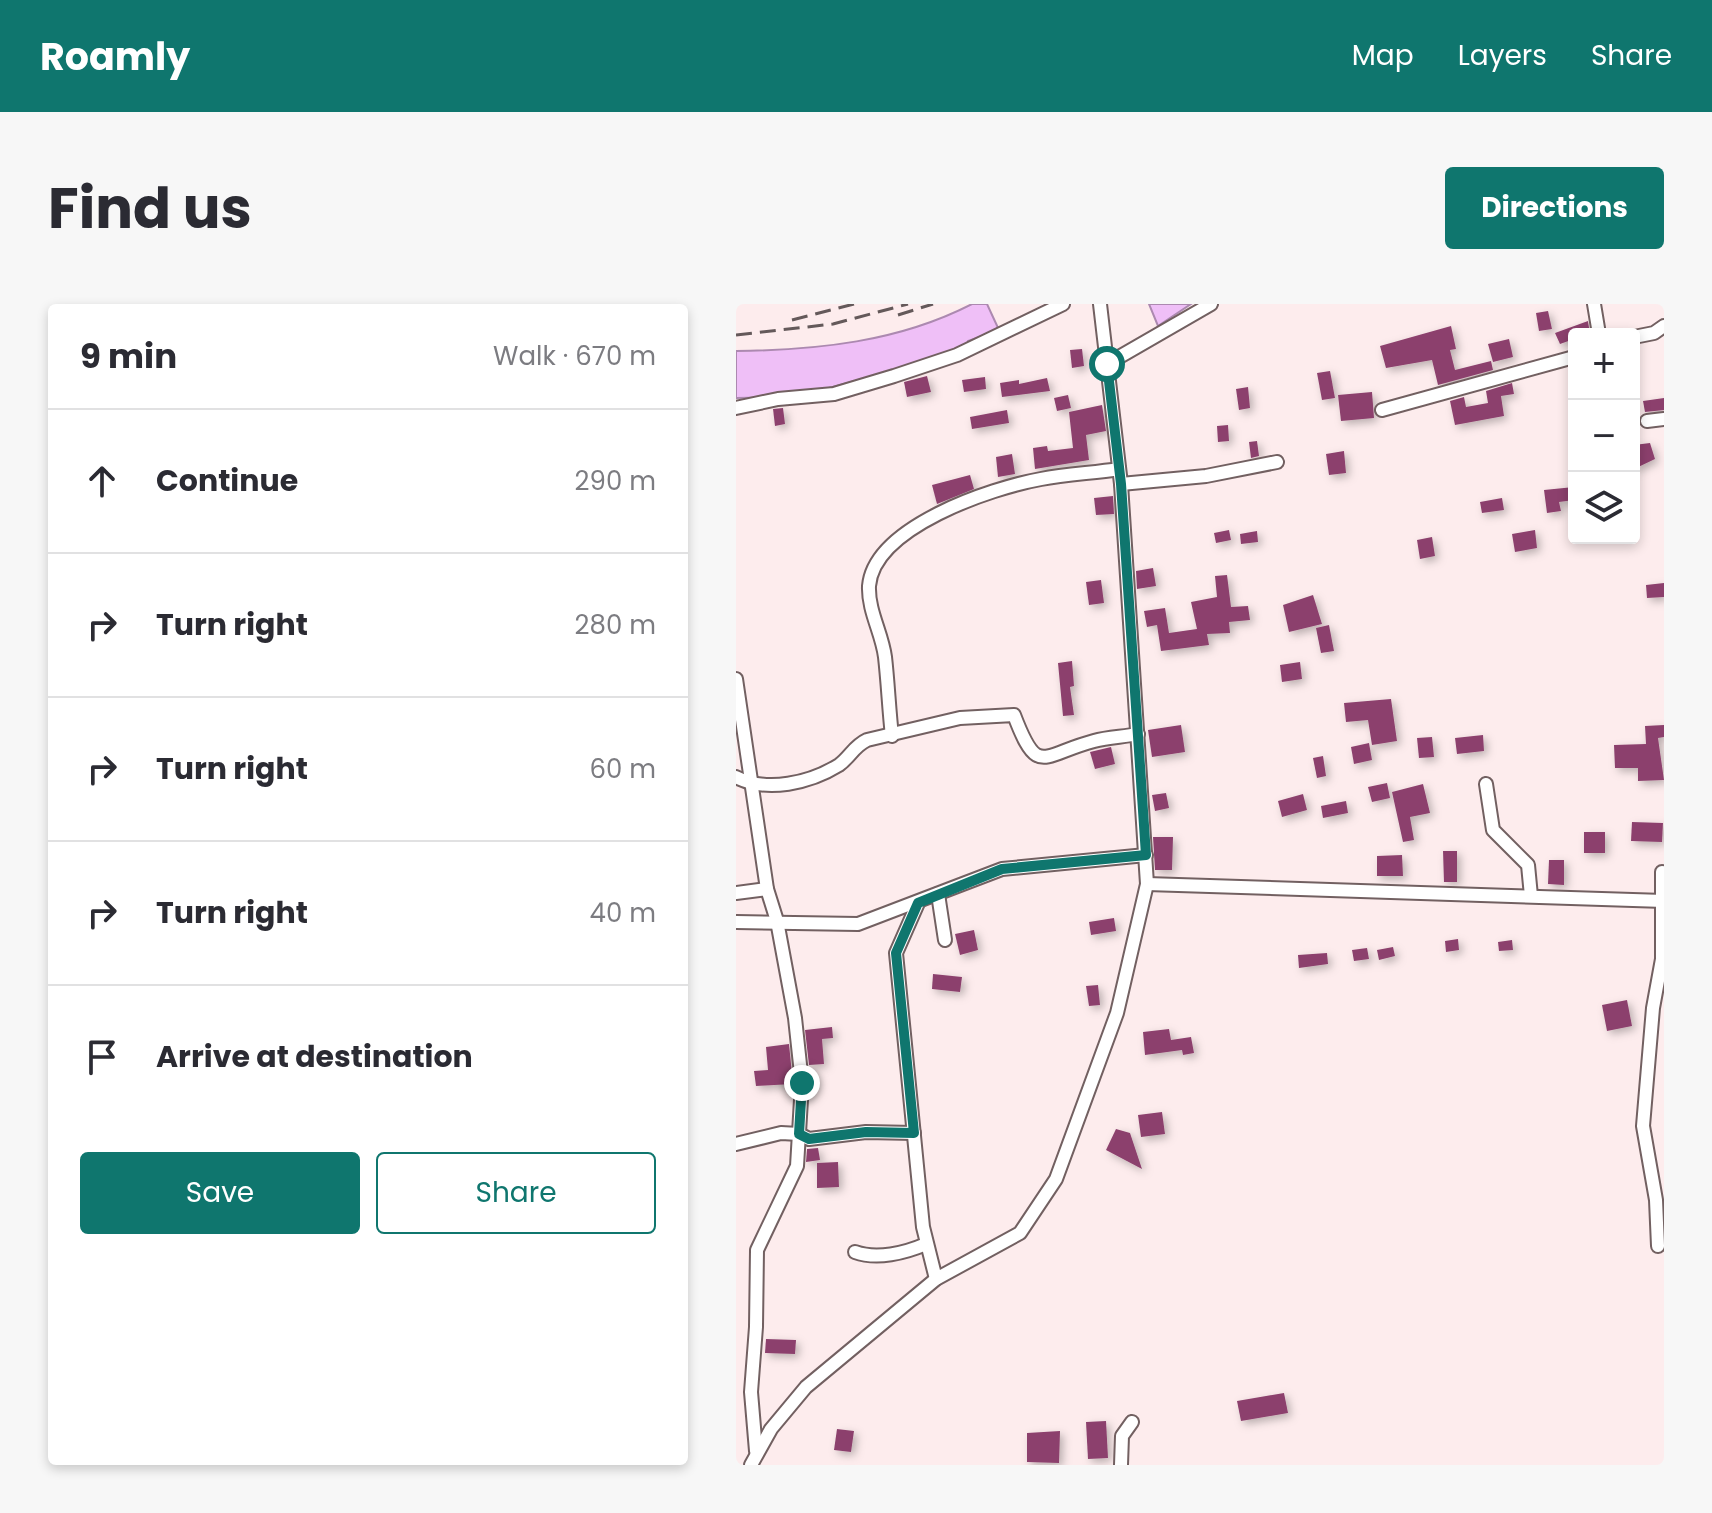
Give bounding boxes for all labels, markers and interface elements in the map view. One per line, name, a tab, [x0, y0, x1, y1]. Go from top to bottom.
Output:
text: Roamly	[40, 30, 190, 83]
text: Map	[1352, 36, 1414, 75]
text: Layers	[1458, 36, 1547, 75]
text: Share	[1591, 36, 1672, 75]
button: Directions	[1445, 167, 1664, 249]
text: Find us	[48, 169, 252, 248]
map controls	[1568, 328, 1640, 544]
button: +	[1568, 328, 1640, 400]
text: 9 min	[80, 332, 177, 380]
text: Walk · 670 m	[493, 338, 656, 374]
route start	[1089, 346, 1125, 382]
button: −	[1568, 400, 1640, 472]
icon: ahead	[80, 459, 124, 503]
text: Continue	[156, 459, 298, 502]
text: 290 m	[575, 463, 656, 499]
button: layers	[1568, 472, 1640, 544]
icon: right	[80, 603, 124, 647]
text: Turn right	[156, 603, 308, 646]
text: 280 m	[575, 607, 656, 643]
icon: right	[80, 747, 124, 791]
text: Turn right	[156, 747, 308, 790]
text: 60 m	[589, 751, 656, 787]
icon: right	[80, 891, 124, 935]
text: Turn right	[156, 891, 308, 934]
text: 40 m	[590, 895, 656, 931]
icon: arrive	[80, 1035, 124, 1079]
text: Arrive at destination	[156, 1035, 473, 1078]
route end	[784, 1065, 820, 1101]
button: Save	[80, 1152, 360, 1234]
button: Share	[376, 1152, 656, 1234]

